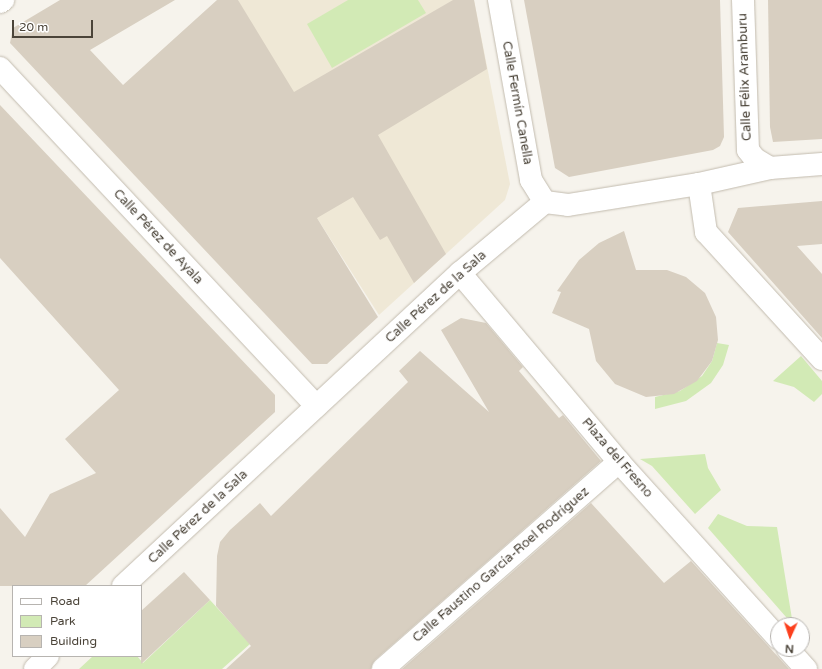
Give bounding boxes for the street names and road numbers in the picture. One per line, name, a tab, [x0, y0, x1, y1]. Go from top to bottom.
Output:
street label: Calle Félix Aramburu	[735, 13, 755, 141]
street label: Calle Fermín Canella	[498, 40, 536, 166]
street label: Calle Pérez de Ayala	[110, 186, 206, 288]
street label: Calle Pérez de la Sala	[382, 248, 490, 346]
street label: Plaza del Fresno	[578, 415, 656, 501]
street label: Calle Pérez de la Sala	[145, 467, 251, 567]
street label: Calle Faustino García-Roel Rodríguez	[410, 484, 592, 646]

